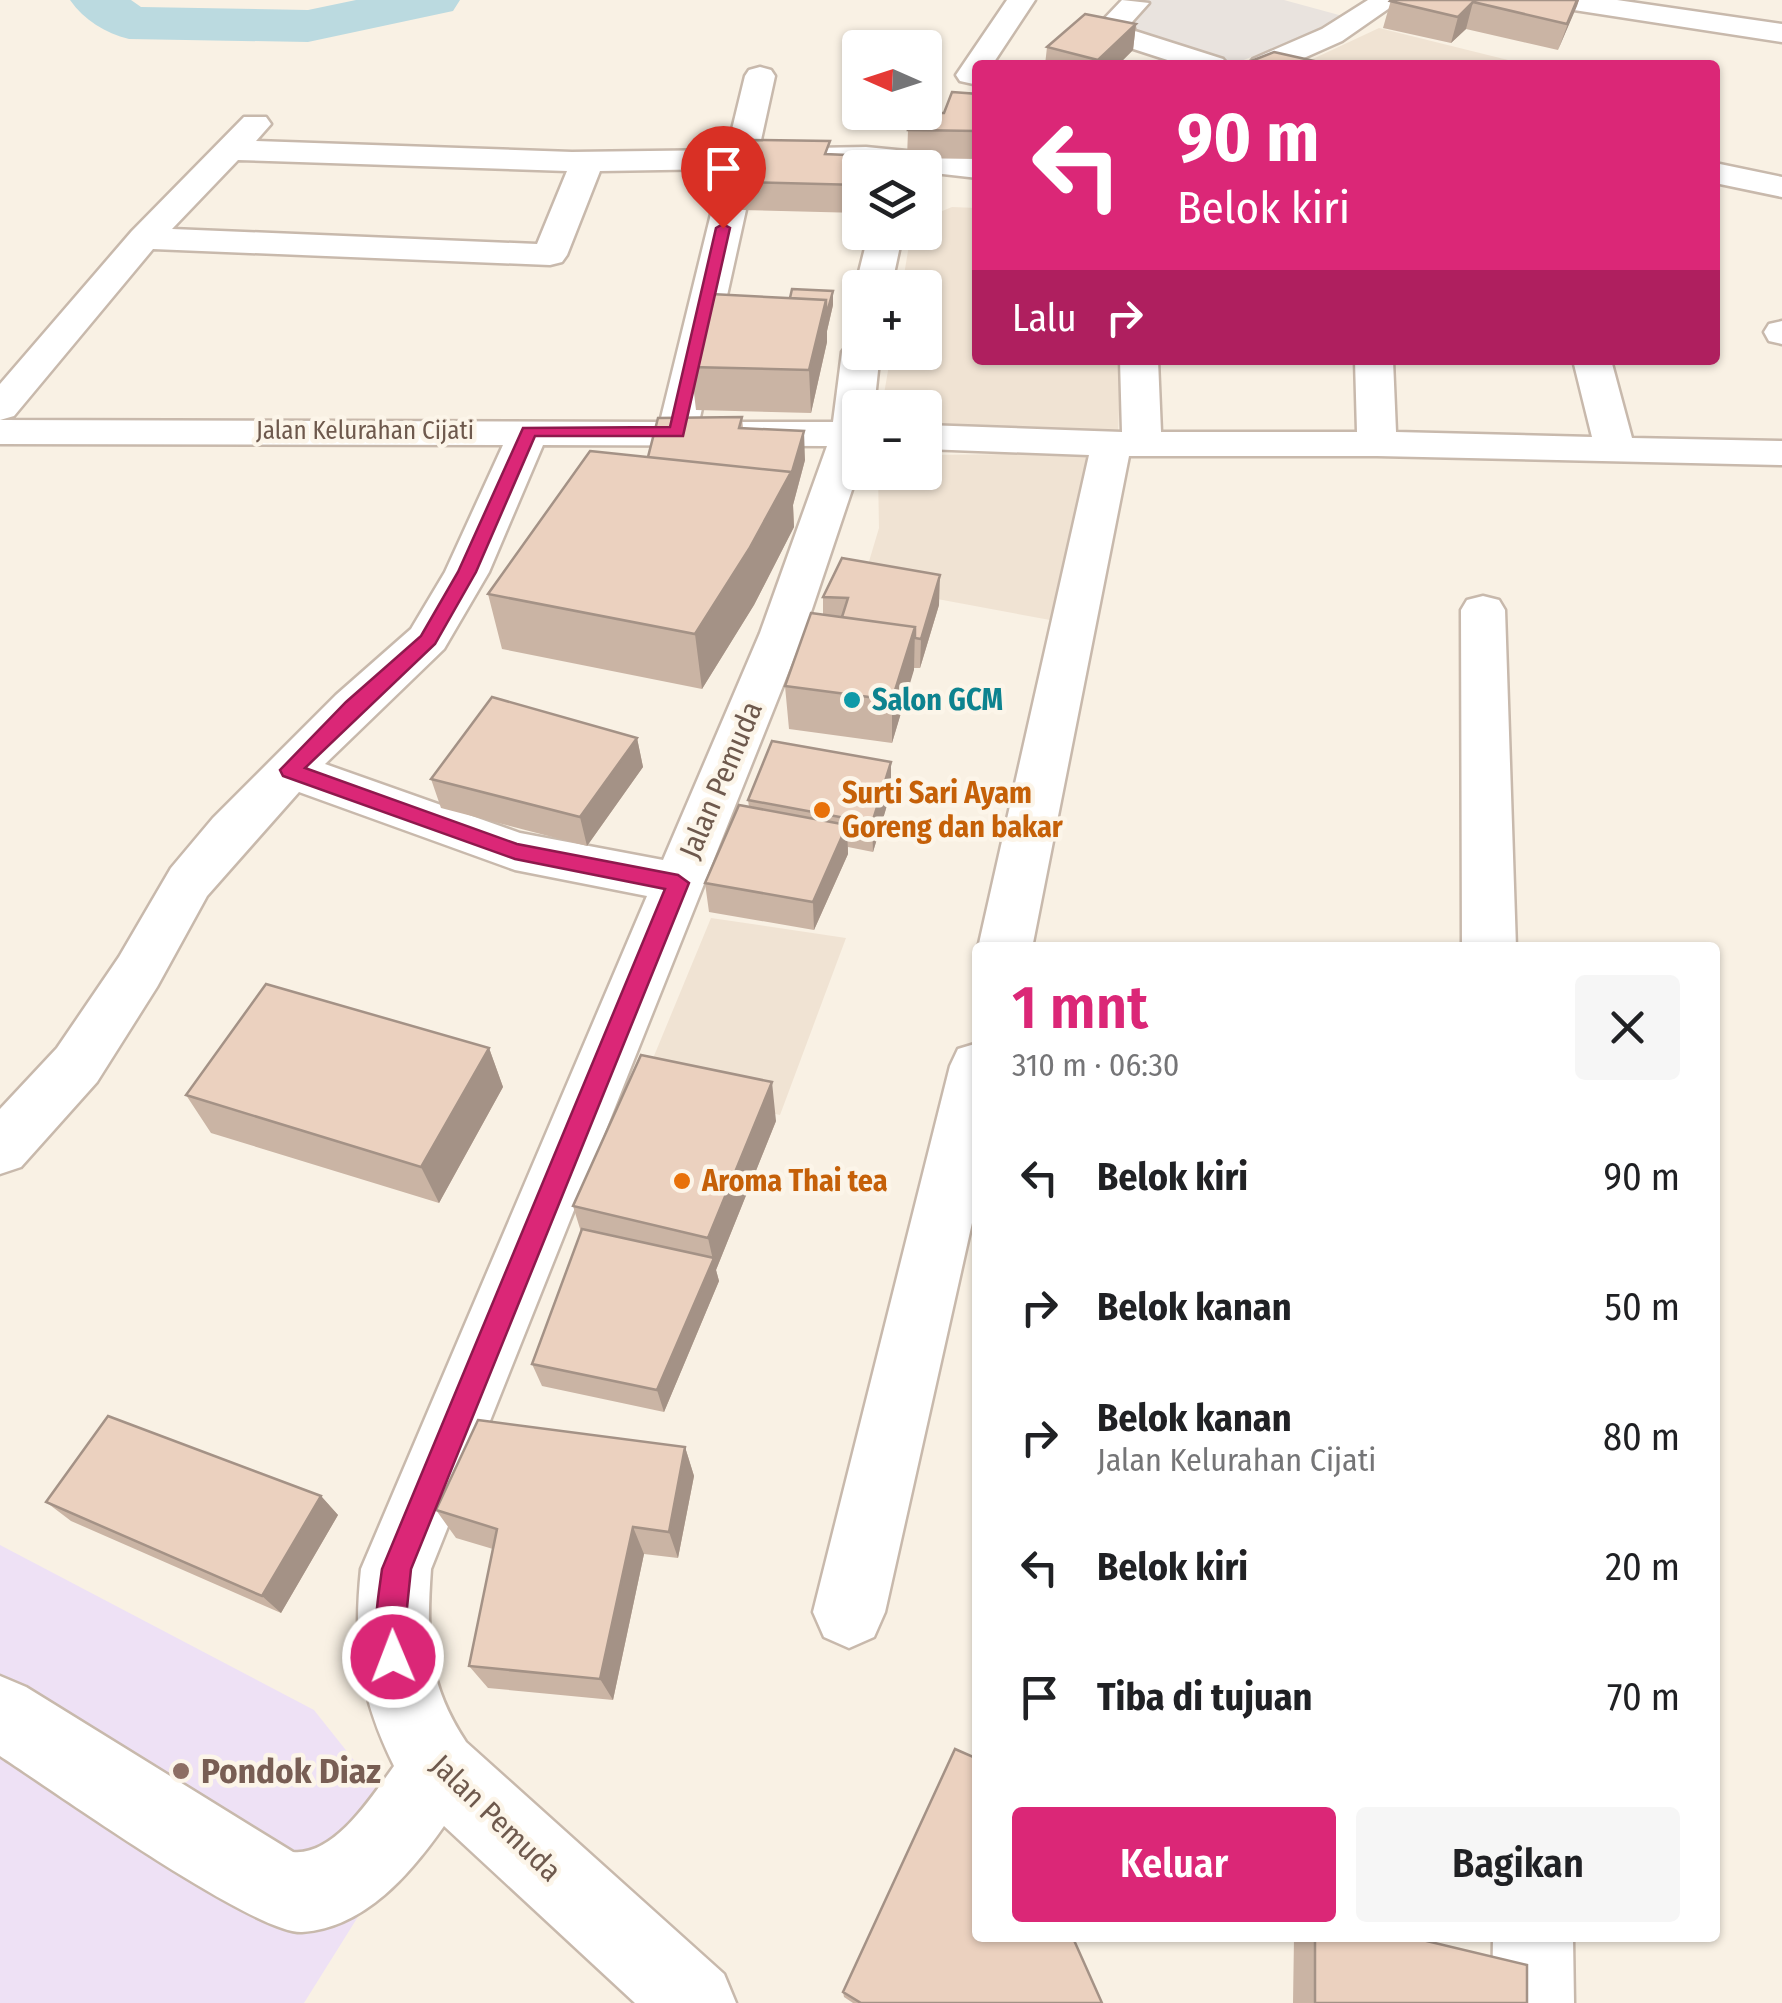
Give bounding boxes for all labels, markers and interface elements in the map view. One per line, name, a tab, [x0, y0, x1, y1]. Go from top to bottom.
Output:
north arrow	[842, 30, 942, 130]
map controls	[842, 30, 942, 490]
text: 90 m	[1177, 96, 1319, 180]
icon: left	[1012, 100, 1142, 230]
pin	[681, 126, 766, 229]
icon: arrive	[696, 141, 751, 196]
button: layers	[842, 150, 942, 250]
text: Belok kiri	[1177, 181, 1350, 235]
button: +	[842, 270, 942, 370]
icon: right	[1097, 290, 1152, 345]
text: Lalu	[1012, 295, 1077, 341]
button: −	[842, 390, 942, 490]
street label: Jalan Kelurahan Cijati	[256, 416, 474, 446]
place label: Salon GCM	[872, 682, 1003, 718]
marker: Salon GCM	[841, 689, 863, 711]
street label: Jalan Pemuda	[672, 696, 770, 864]
place label: Surti Sari Ayam Goreng dan bakar	[842, 775, 1064, 845]
marker: Surti Sari Ayam Goreng dan bakar	[811, 799, 833, 821]
text: 1 mnt	[1012, 972, 1148, 1044]
button: close	[1575, 975, 1680, 1080]
text: 310 m · 06:30	[1012, 1046, 1180, 1084]
icon: left	[1012, 1150, 1067, 1205]
text: Belok kiri	[1097, 1154, 1248, 1200]
text: 90 m	[1604, 1154, 1680, 1200]
place label: Aroma Thai tea	[701, 1163, 888, 1199]
marker: Aroma Thai tea	[671, 1170, 693, 1192]
icon: right	[1012, 1280, 1067, 1335]
text: Belok kanan	[1097, 1284, 1292, 1330]
text: 50 m	[1605, 1284, 1680, 1330]
text: Belok kanan	[1097, 1395, 1292, 1441]
icon: right	[1012, 1410, 1067, 1465]
text: 80 m	[1603, 1414, 1680, 1460]
text: Jalan Kelurahan Cijati	[1097, 1441, 1376, 1479]
icon: left	[1012, 1540, 1067, 1595]
text: Belok kiri	[1097, 1544, 1248, 1590]
text: 20 m	[1605, 1544, 1680, 1590]
position arrow	[341, 1605, 445, 1709]
icon: arrive	[1012, 1670, 1067, 1725]
text: Tiba di tujuan	[1097, 1674, 1313, 1720]
text: 70 m	[1607, 1674, 1680, 1720]
street label: Jalan Pemuda	[423, 1747, 569, 1889]
place label: Pondok Diaz	[201, 1750, 381, 1792]
marker: Pondok Diaz	[170, 1760, 192, 1782]
button: Keluar	[1012, 1807, 1336, 1922]
button: Bagikan	[1356, 1807, 1680, 1922]

